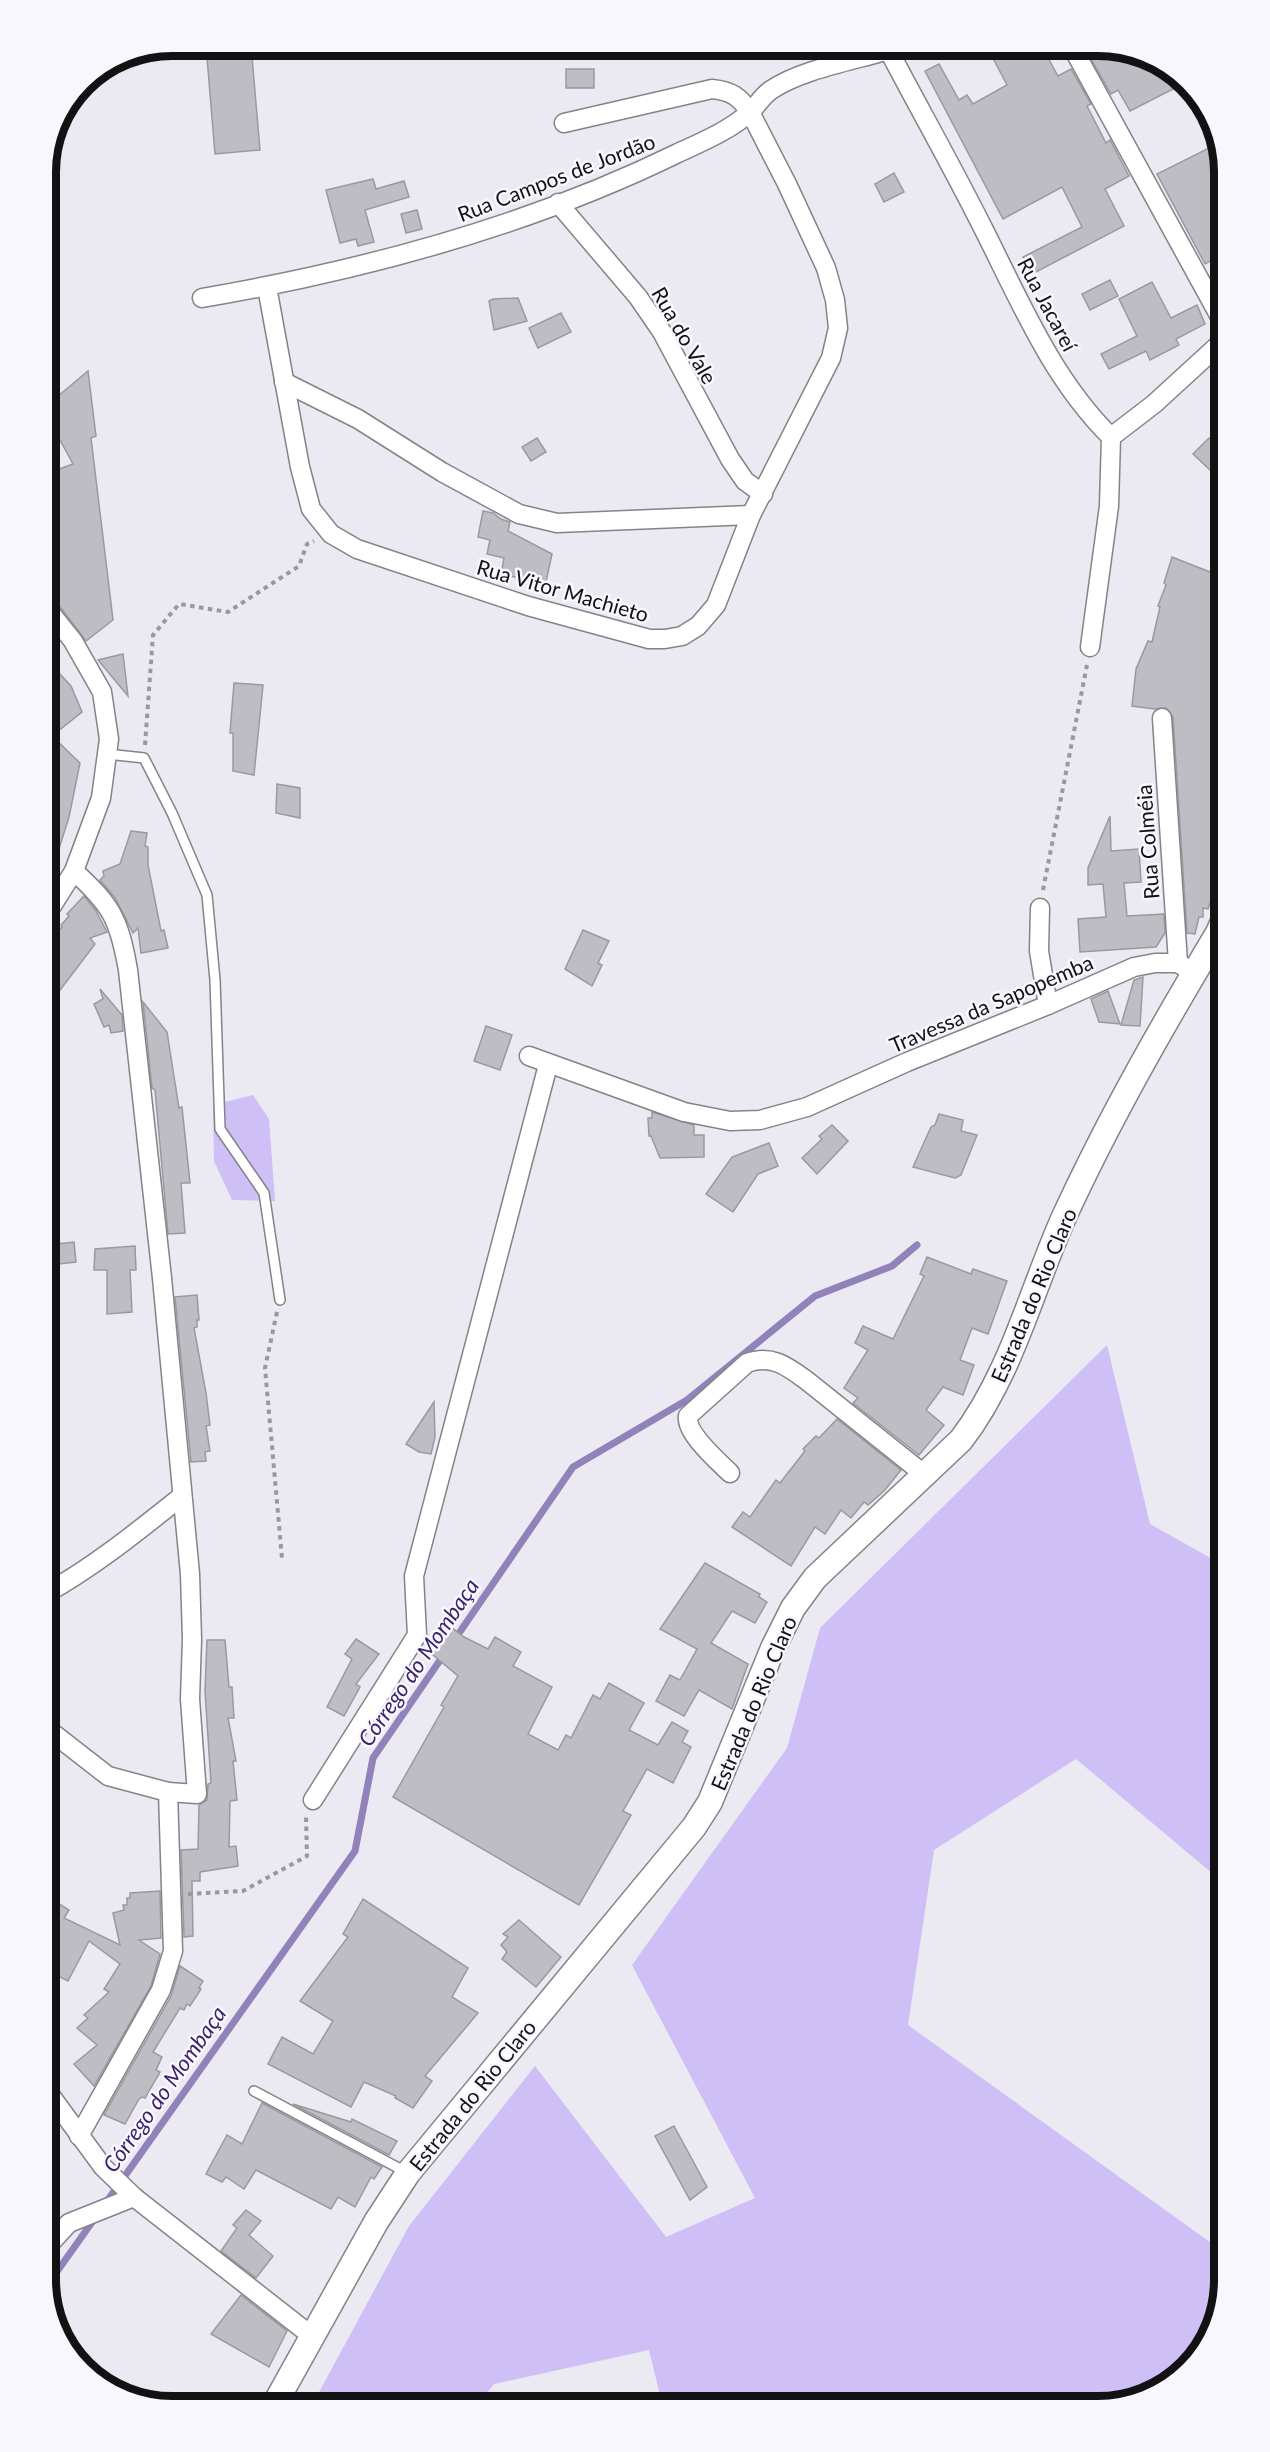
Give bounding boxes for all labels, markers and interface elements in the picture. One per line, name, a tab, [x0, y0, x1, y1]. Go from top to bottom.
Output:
street label: Rua Campos de Jordão	[454, 128, 658, 226]
street label: Rua Jacareí	[1013, 253, 1084, 356]
street label: Rua do Vale	[647, 282, 723, 388]
street label: Rua Vitor Machieto	[474, 554, 652, 627]
street label: Rua Colméia	[1131, 784, 1163, 900]
street label: Travessa da Sapopemba	[885, 949, 1097, 1057]
street label: Estrada do Rio Claro	[985, 1204, 1081, 1386]
water label: Córrego do Mombaça	[352, 1573, 484, 1751]
street label: Estrada do Rio Claro	[705, 1612, 801, 1794]
water label: Córrego do Mombaça	[97, 2001, 231, 2177]
street label: Estrada do Rio Claro	[403, 2014, 541, 2176]

